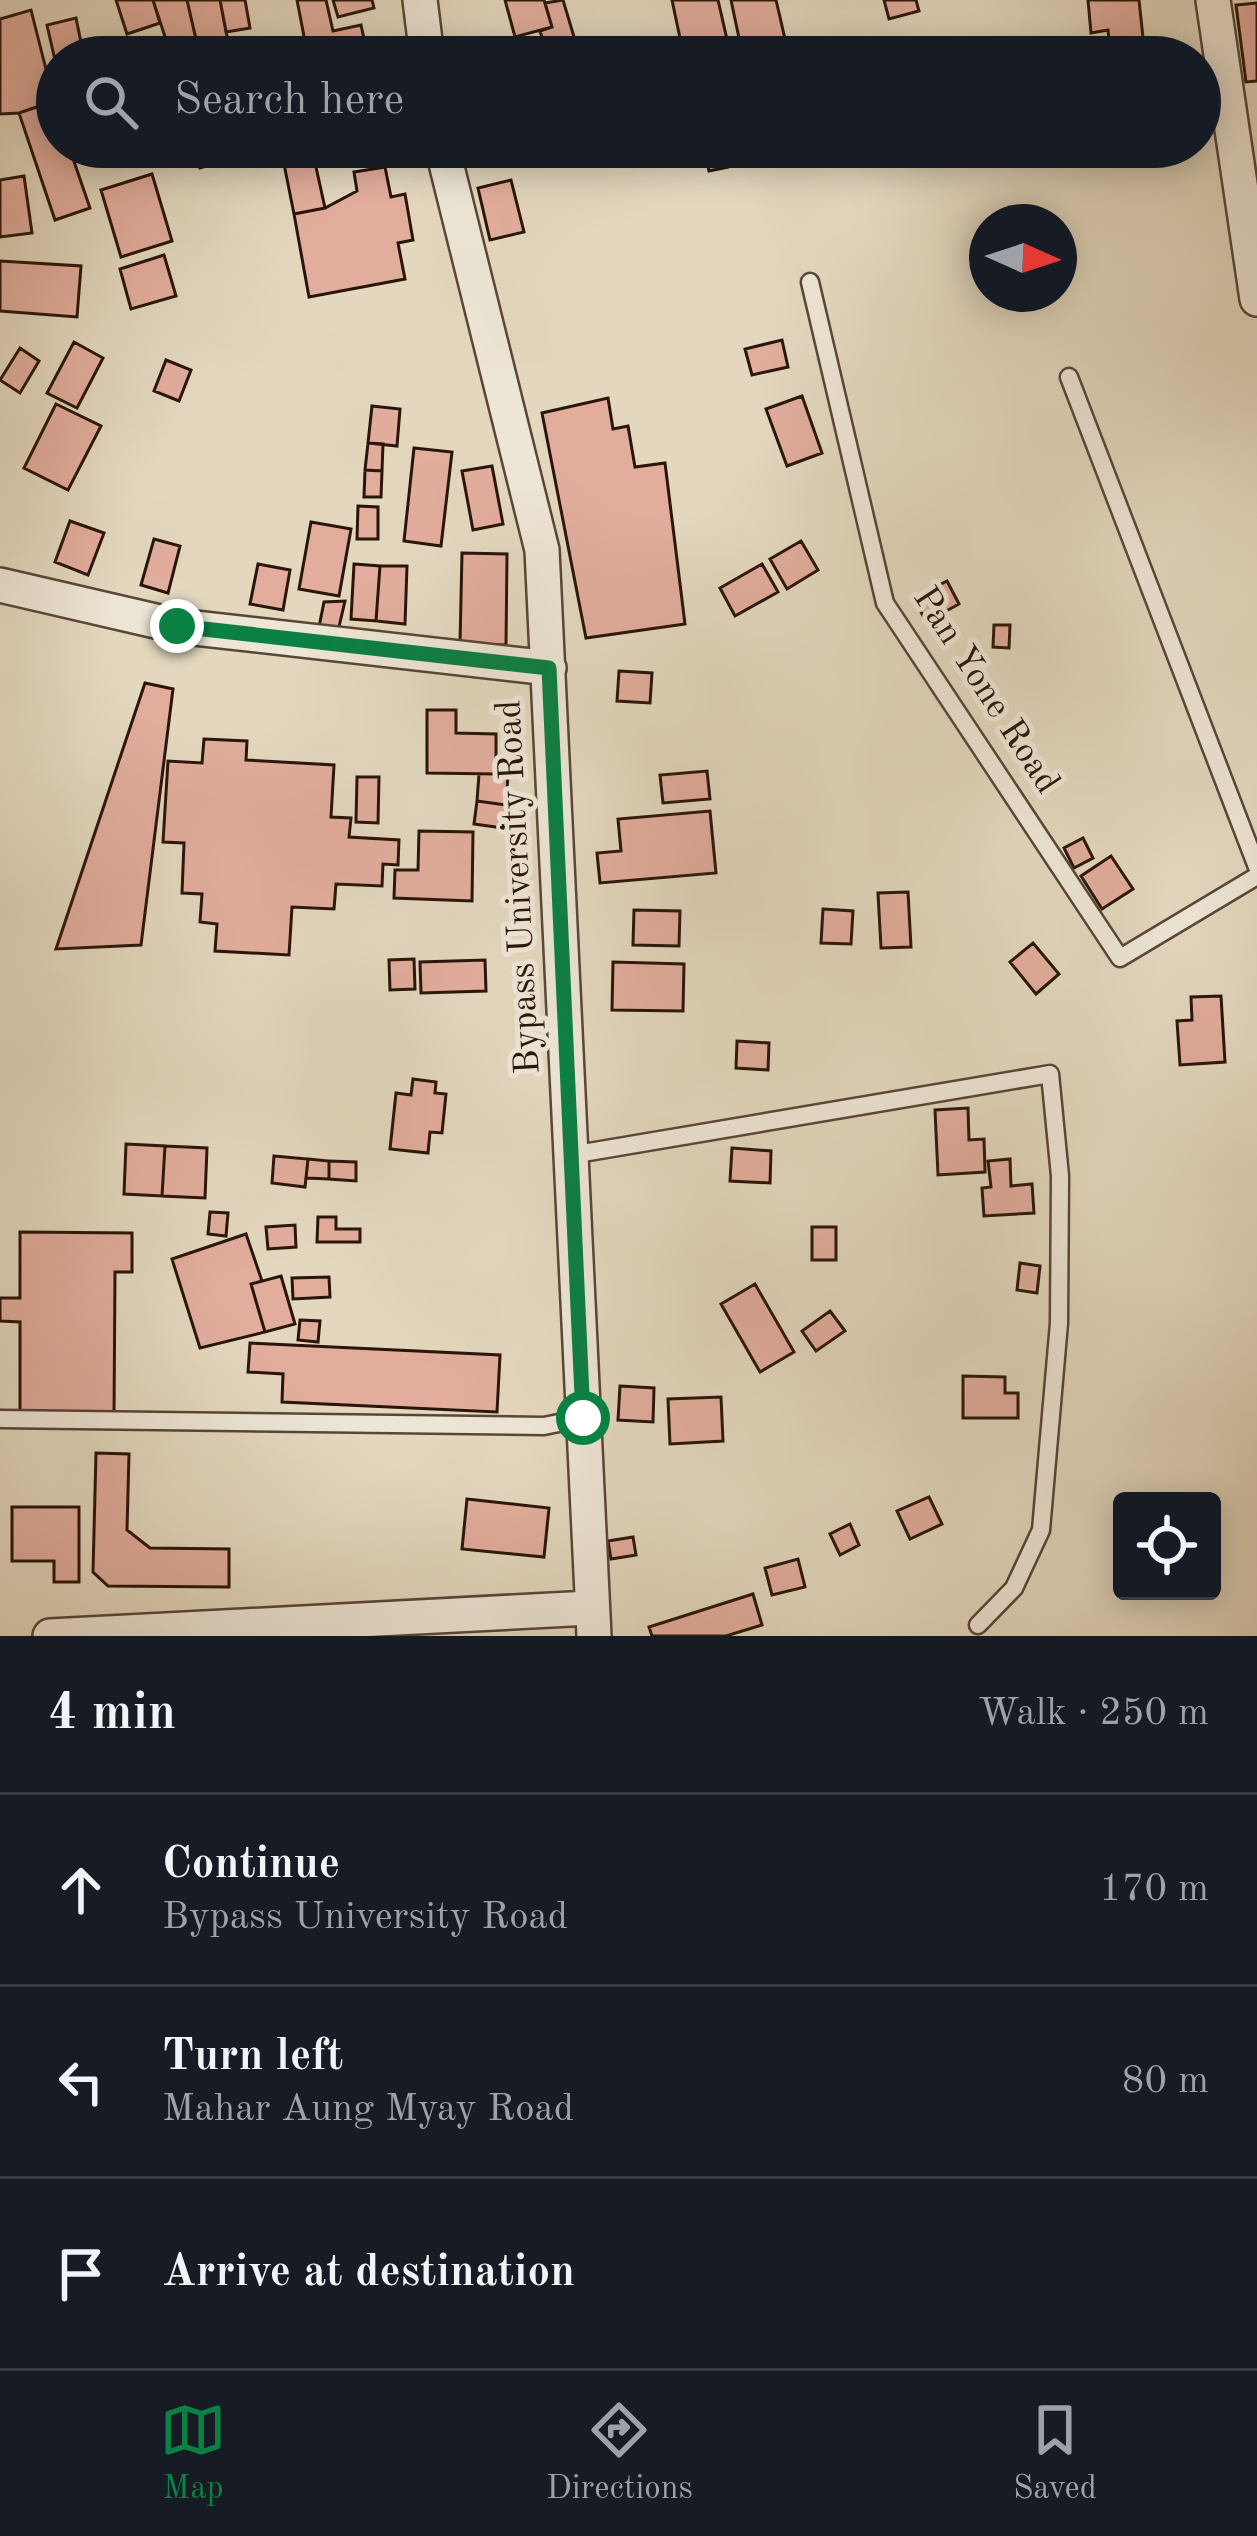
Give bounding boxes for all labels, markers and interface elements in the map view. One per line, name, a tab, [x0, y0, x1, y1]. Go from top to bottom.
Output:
search box	[36, 36, 1221, 168]
icon: search	[78, 69, 144, 135]
text: Search here	[174, 79, 404, 124]
north arrow	[969, 204, 1077, 312]
street label: Pan Yone Road	[905, 581, 1065, 801]
route end	[150, 599, 204, 653]
street label: Bypass University Road	[492, 699, 548, 1075]
route start	[556, 1391, 610, 1445]
map controls	[1113, 1492, 1221, 1600]
button: locate	[1113, 1492, 1221, 1600]
text: 4 min	[48, 1689, 176, 1740]
text: Walk · 250 m	[978, 1694, 1209, 1733]
text: Continue	[162, 1843, 340, 1888]
icon: ahead	[48, 1857, 114, 1923]
text: 170 m	[1099, 1870, 1209, 1909]
text: Bypass University Road	[162, 1898, 568, 1937]
text: Turn left	[162, 2035, 343, 2080]
icon: left	[48, 2049, 114, 2115]
text: 80 m	[1122, 2062, 1209, 2101]
text: Mahar Aung Myay Road	[162, 2090, 574, 2129]
icon: arrive	[48, 2241, 114, 2307]
text: Arrive at destination	[162, 2251, 575, 2296]
tab: Map	[160, 2397, 226, 2510]
tab: Directions	[546, 2397, 693, 2510]
tab: Saved	[1013, 2397, 1097, 2510]

